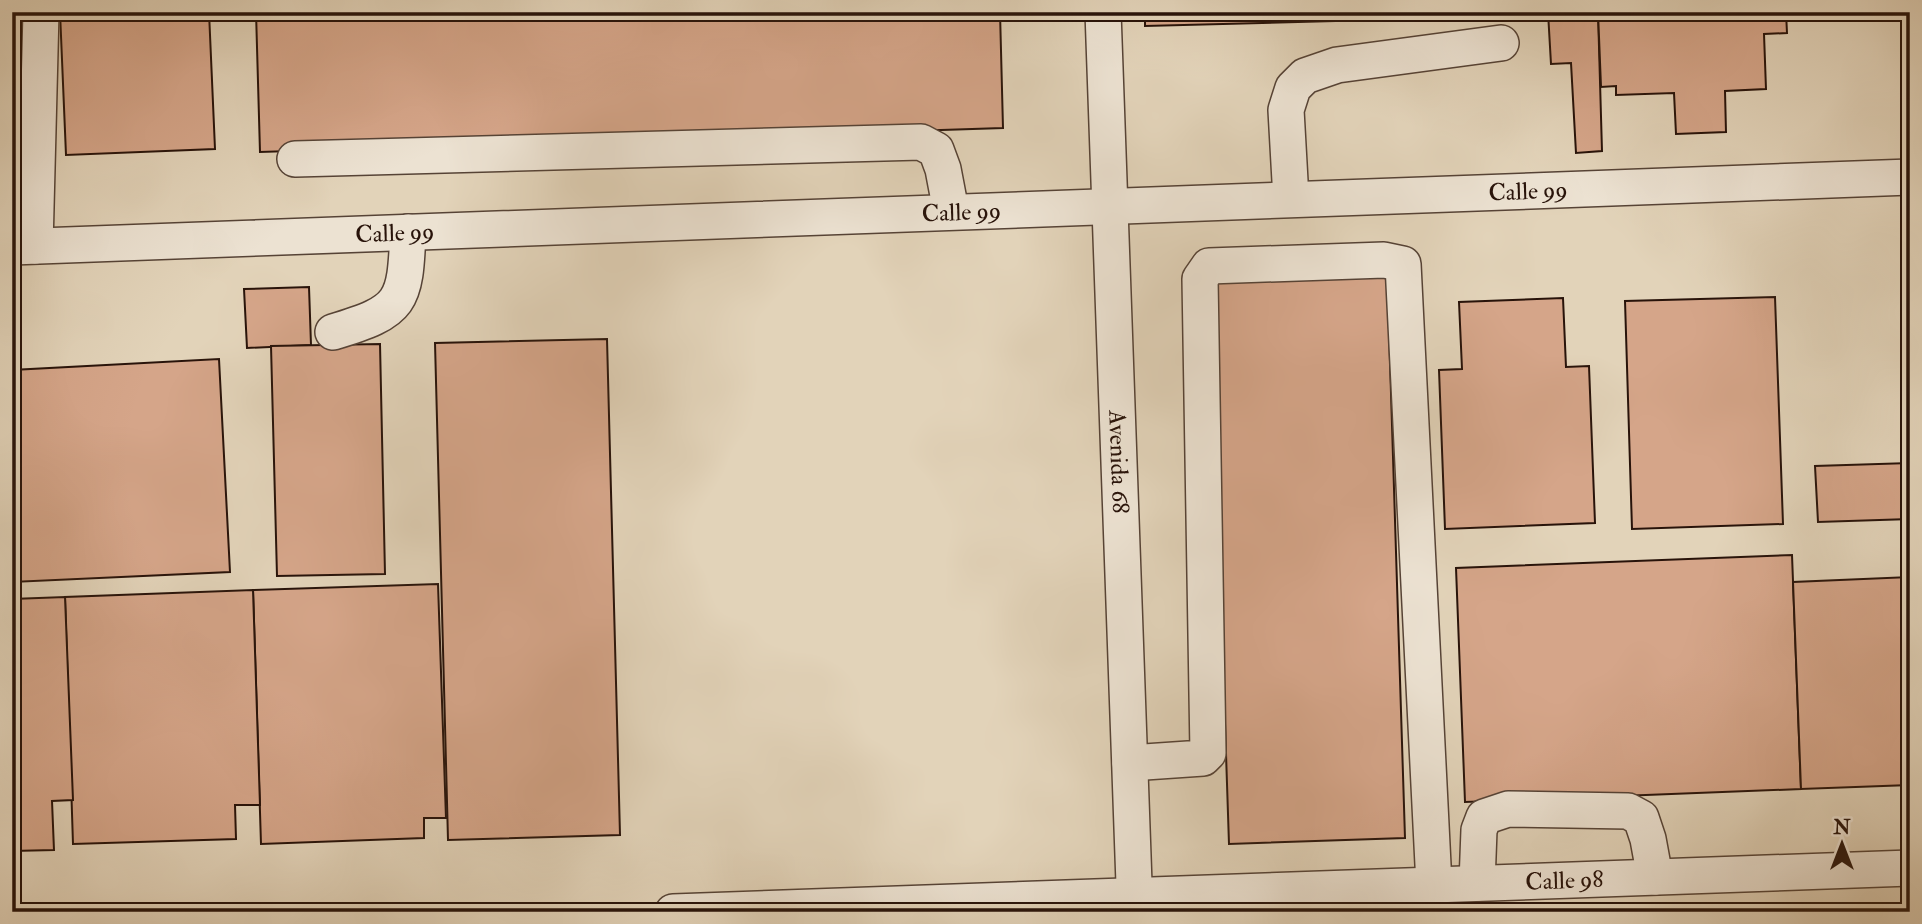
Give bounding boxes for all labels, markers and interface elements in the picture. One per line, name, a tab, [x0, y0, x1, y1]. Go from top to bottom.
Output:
street label: Calle 99	[1488, 174, 1568, 208]
street label: Calle 99	[921, 195, 1002, 229]
street label: Calle 99	[355, 216, 435, 250]
street label: Avenida 68	[1102, 408, 1136, 514]
north arrow	[1806, 808, 1876, 878]
text: N	[1832, 816, 1851, 840]
street label: Calle 98	[1525, 863, 1604, 897]

